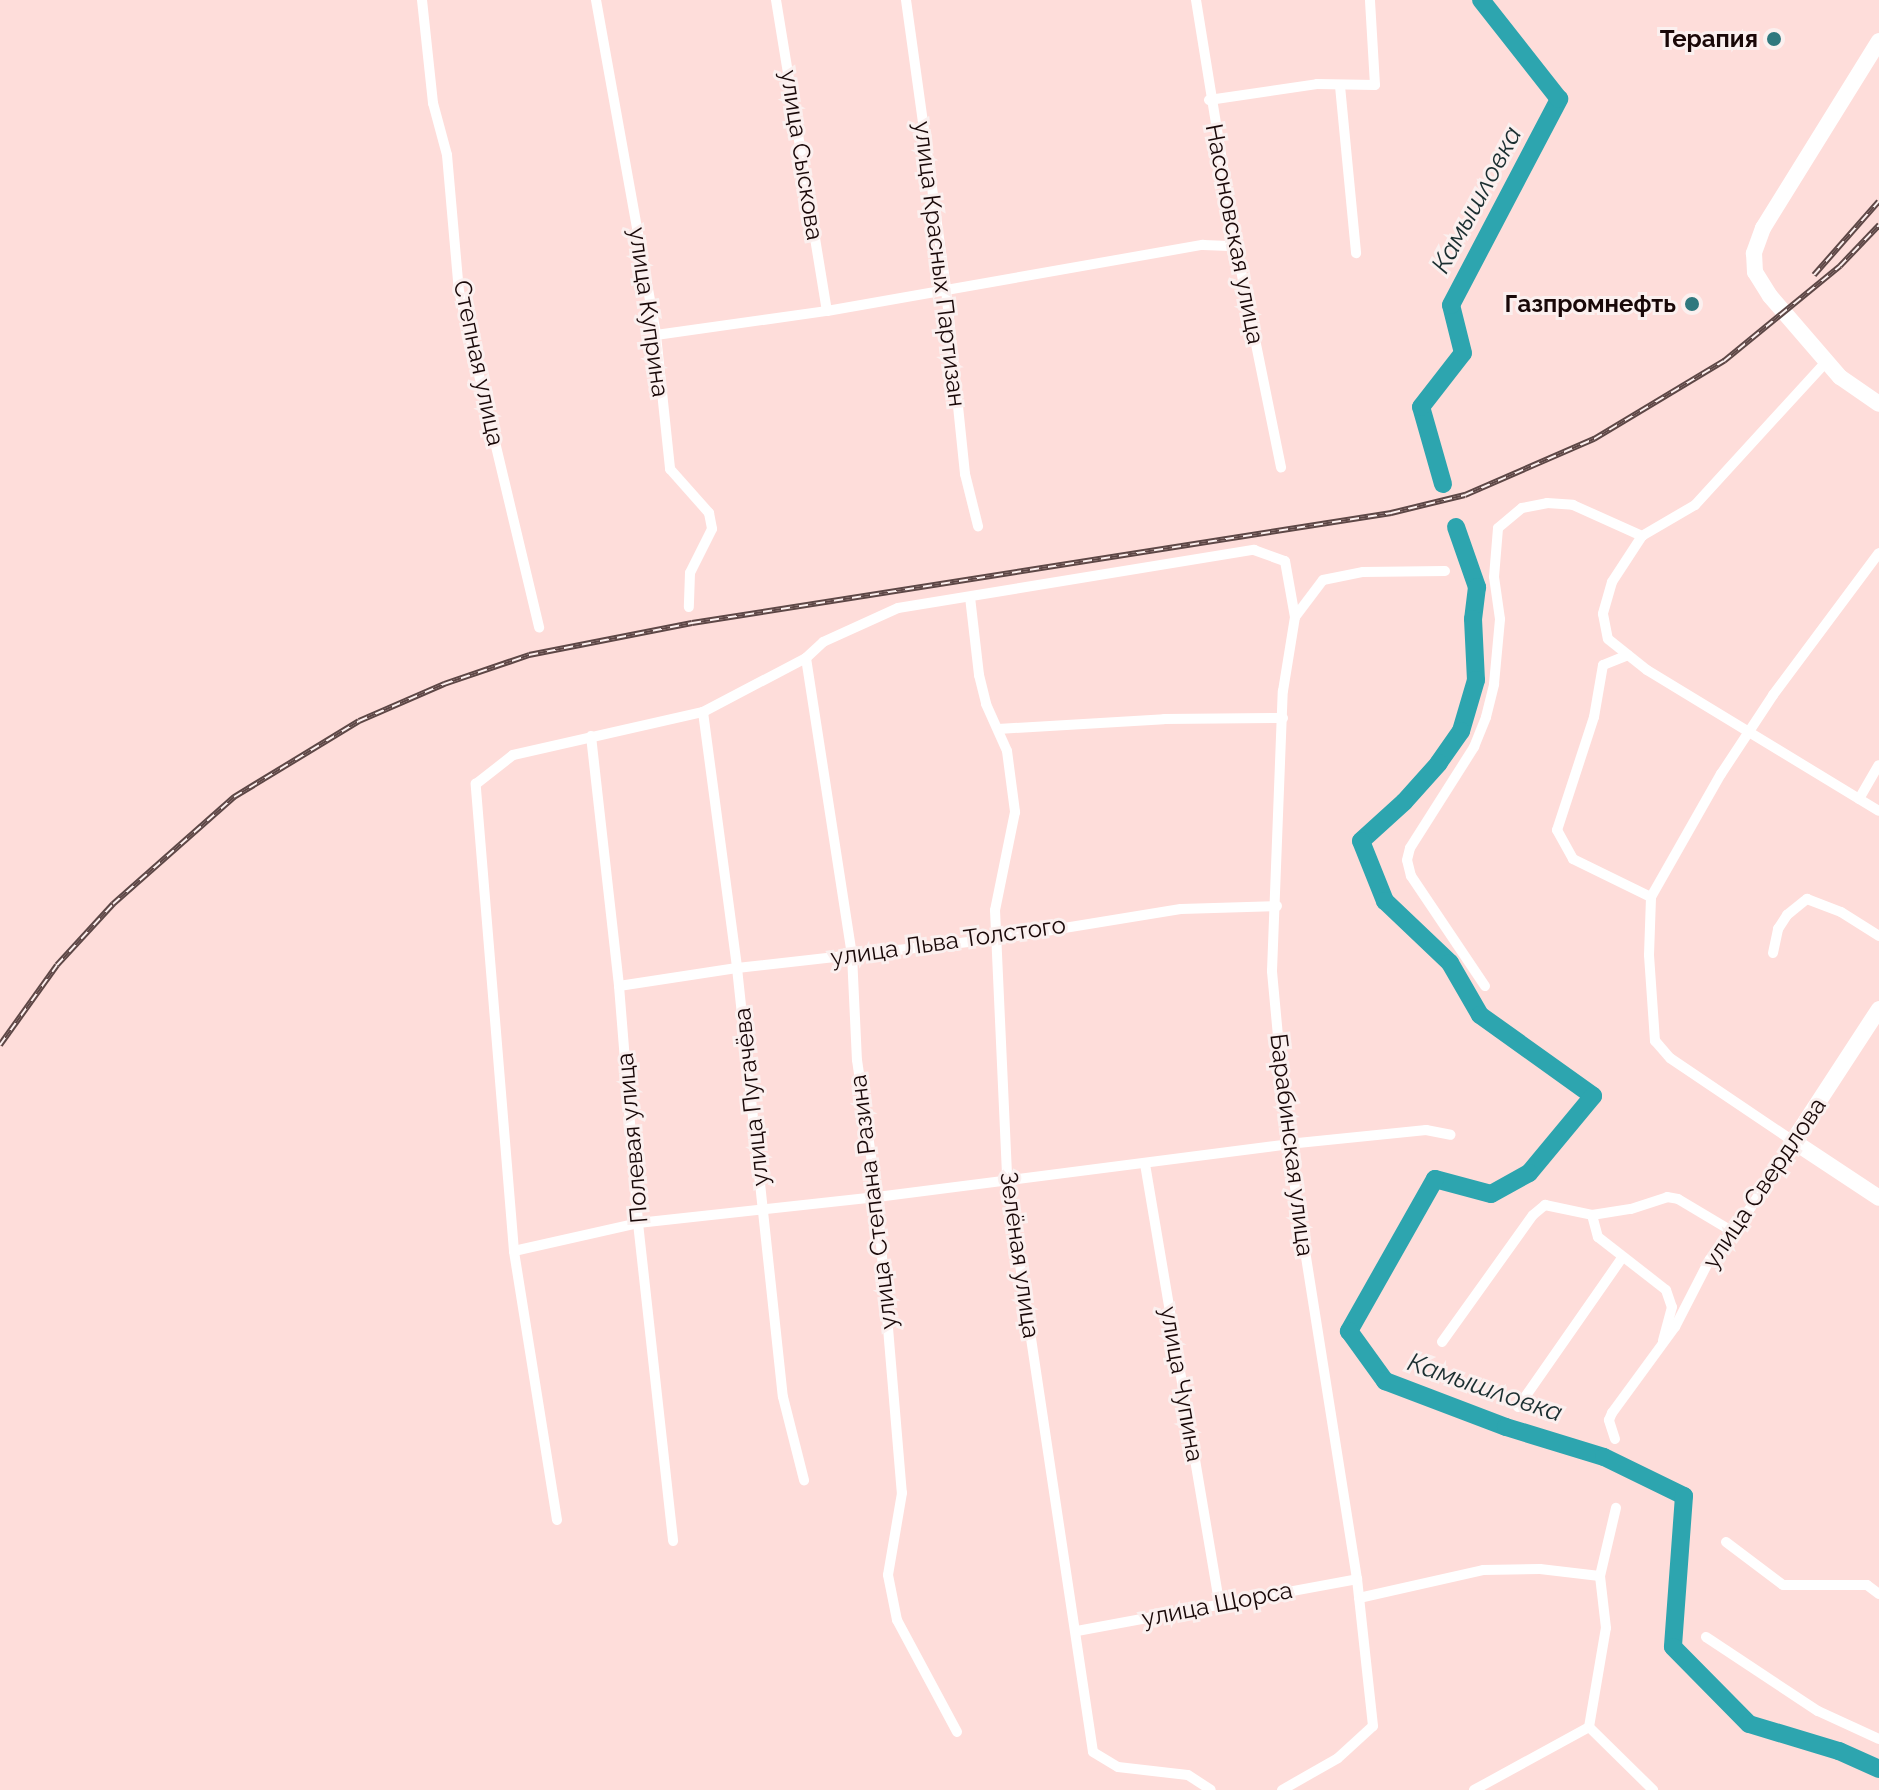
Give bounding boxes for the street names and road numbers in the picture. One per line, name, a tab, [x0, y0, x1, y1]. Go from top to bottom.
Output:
street label: улица Сыскова	[774, 68, 830, 242]
street label: улица Красных Партизан	[908, 120, 972, 408]
street label: Насоновская улица	[1199, 121, 1271, 347]
street label: улица Куприна	[623, 225, 675, 399]
street label: Степная улица	[447, 277, 511, 449]
street label: улица Льва Толстого	[828, 910, 1068, 972]
street label: улица Пугачёва	[727, 1006, 775, 1188]
street label: Барабинская улица	[1264, 1032, 1320, 1258]
street label: Полевая улица	[610, 1051, 654, 1225]
street label: улица Степана Разина	[843, 1073, 903, 1331]
street label: улица Свердлова	[1696, 1092, 1832, 1274]
street label: Зелёная улица	[994, 1170, 1046, 1340]
street label: улица Чупина	[1154, 1304, 1210, 1464]
street label: улица Щорса	[1139, 1575, 1295, 1633]

